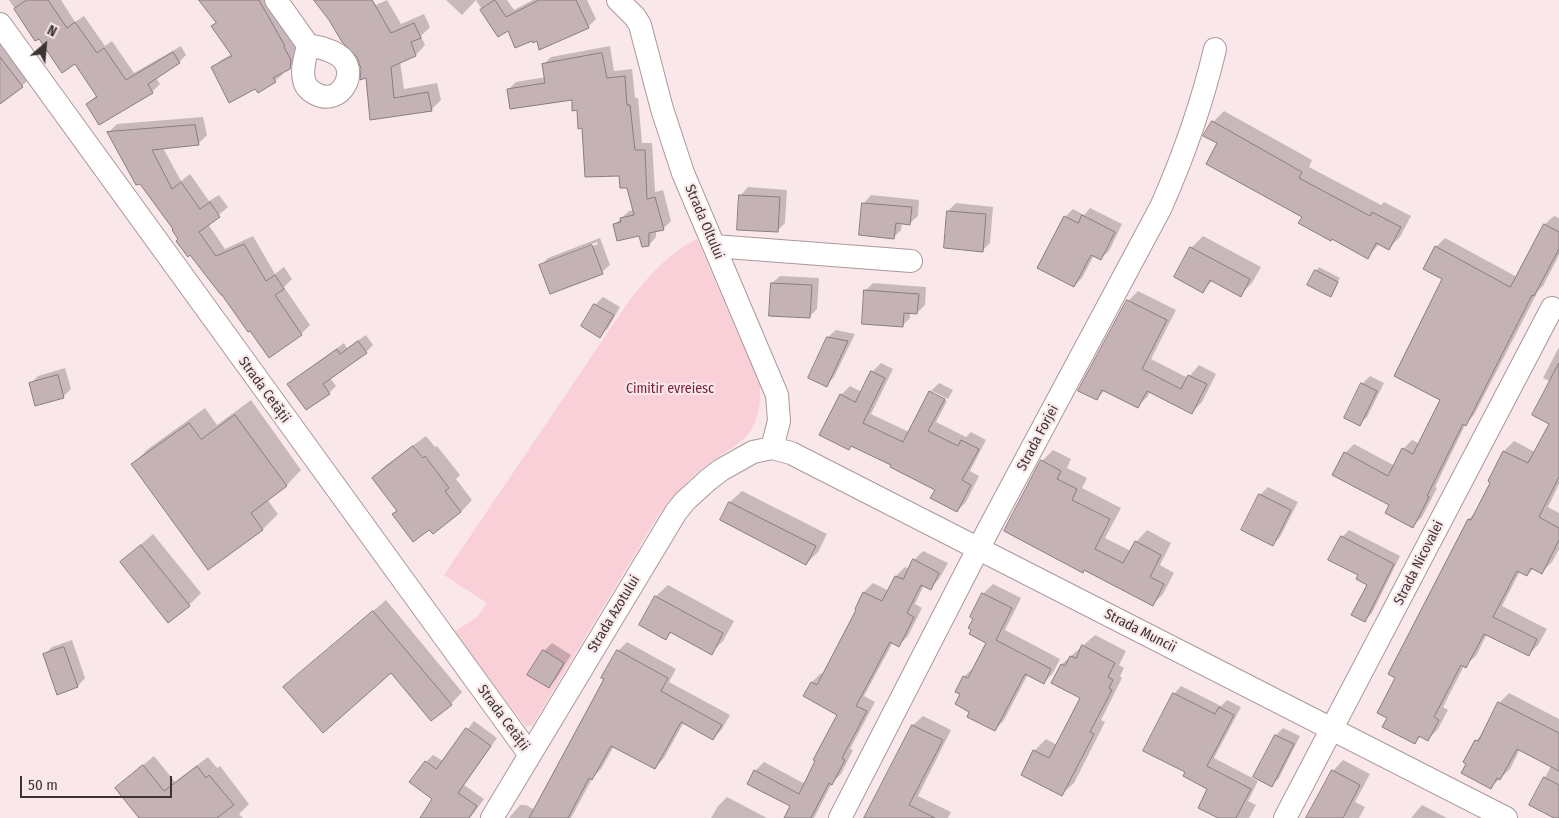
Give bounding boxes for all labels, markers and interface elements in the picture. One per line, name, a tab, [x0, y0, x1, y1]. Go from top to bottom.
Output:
north arrow	[20, 20, 70, 70]
text: N	[44, 22, 60, 41]
street label: Strada Oltului	[681, 182, 727, 262]
street label: Strada Cetății	[235, 354, 293, 426]
park label: Cimitir evreiesc	[626, 381, 714, 397]
street label: Strada Forjei	[1014, 402, 1062, 474]
street label: Strada Nicovalei	[1391, 518, 1447, 608]
street label: Strada Azotului	[584, 572, 644, 656]
street label: Strada Muncii	[1101, 606, 1179, 656]
street label: Strada Cetății	[474, 682, 532, 754]
scale bar	[22, 766, 175, 798]
text: 50 m	[28, 776, 58, 794]

